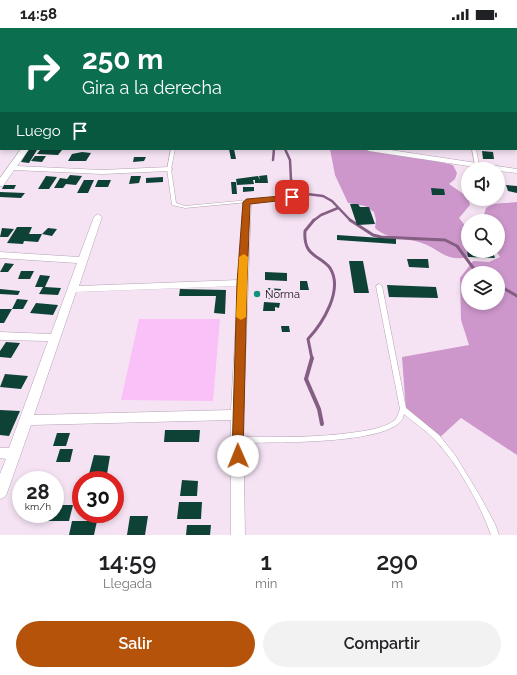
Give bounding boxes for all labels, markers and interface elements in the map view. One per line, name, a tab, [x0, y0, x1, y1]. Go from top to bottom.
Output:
text: 14:58	[20, 5, 57, 23]
text: 250 m	[82, 43, 163, 76]
icon: right	[16, 44, 68, 96]
text: Gira a la derecha	[82, 77, 222, 98]
icon: arrive	[69, 120, 91, 142]
text: Luego	[16, 122, 61, 140]
map controls	[461, 162, 505, 310]
button: sound	[461, 162, 505, 206]
pin	[275, 180, 309, 214]
icon: arrive	[281, 186, 303, 208]
button: search	[461, 214, 505, 258]
button: layers	[461, 266, 505, 310]
place label: Norma	[265, 288, 300, 301]
marker: Norma	[252, 289, 262, 299]
position arrow	[217, 435, 259, 477]
speed limit sign: 30	[72, 471, 124, 523]
text: 28	[26, 480, 50, 504]
text: km/h	[25, 501, 51, 512]
text: 14:59	[99, 547, 156, 576]
text: 1	[261, 547, 272, 576]
text: 290	[376, 547, 418, 576]
text: Llegada	[103, 576, 152, 591]
text: min	[255, 576, 277, 591]
text: m	[391, 576, 403, 591]
button: Salir	[16, 621, 255, 667]
button: Compartir	[263, 621, 501, 667]

